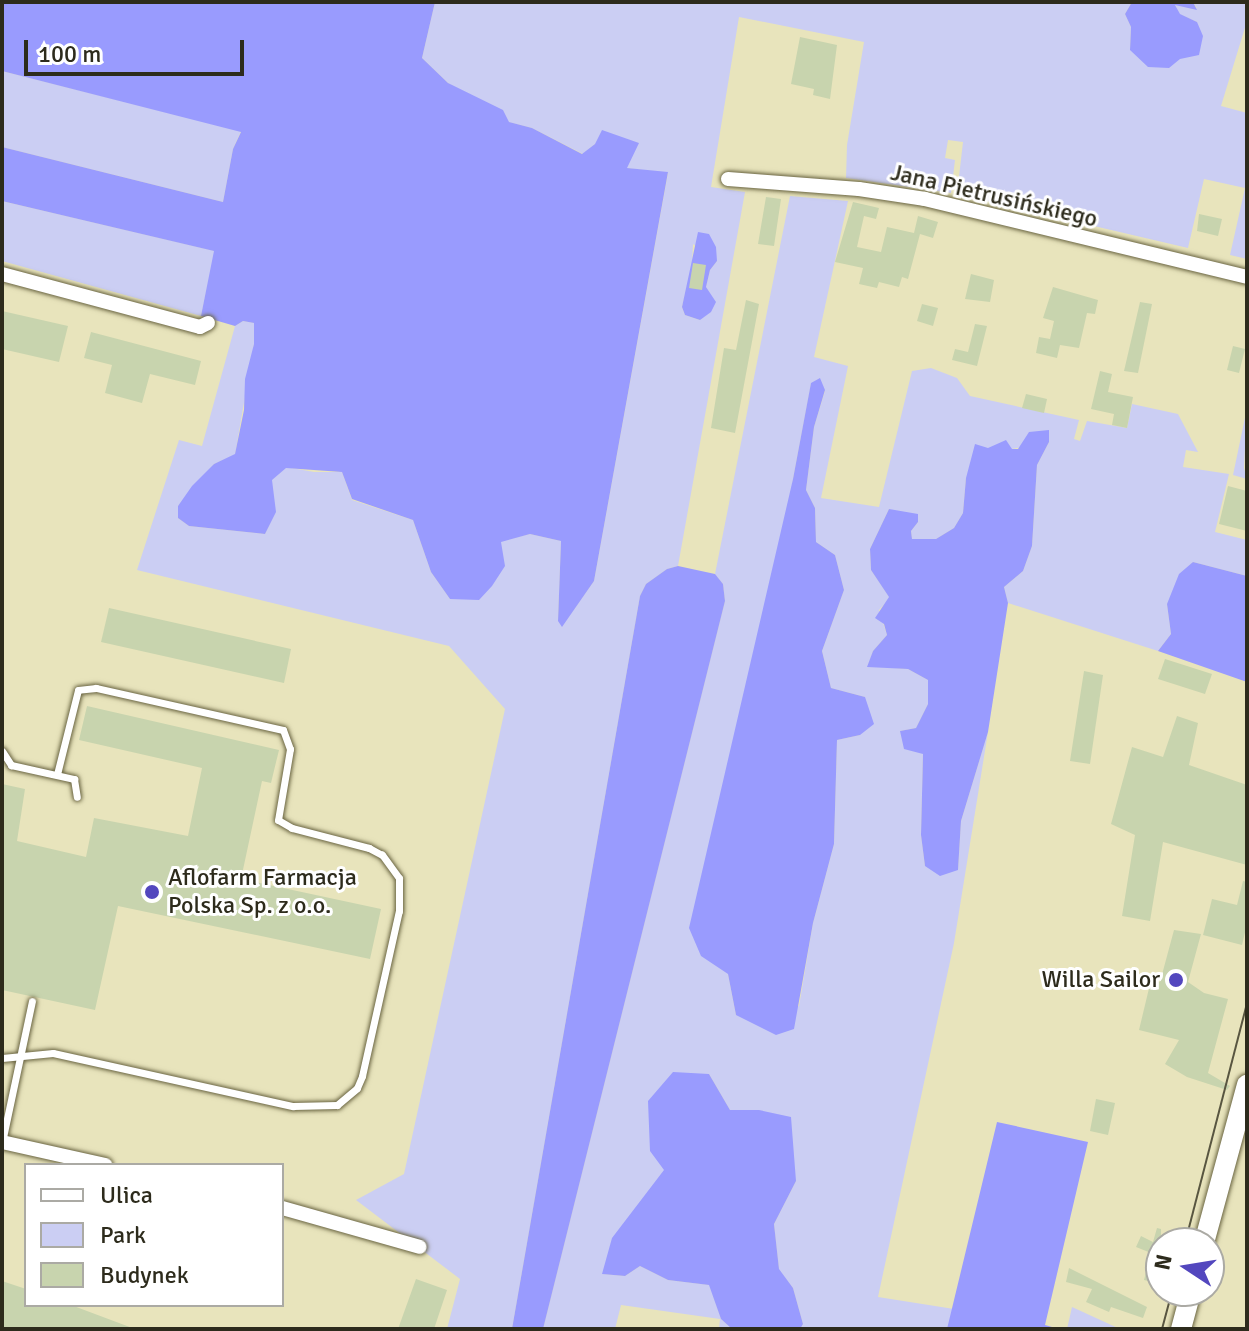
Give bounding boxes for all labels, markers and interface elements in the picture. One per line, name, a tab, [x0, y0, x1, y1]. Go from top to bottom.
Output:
scale bar	[28, 24, 248, 74]
text: 100 m	[38, 39, 101, 69]
street label: Jana Pietrusińskiego	[888, 158, 1100, 234]
place label: Aflofarm Farmacja Polska Sp. z o.o.	[168, 864, 357, 920]
marker: Aflofarm Farmacja Polska Sp. z o.o.	[143, 883, 161, 901]
place label: Willa Sailor	[1042, 966, 1160, 994]
marker: Willa Sailor	[1167, 971, 1185, 989]
legend	[24, 1163, 284, 1307]
text: Ulica	[100, 1180, 153, 1210]
text: Park	[100, 1220, 146, 1250]
north arrow	[1145, 1227, 1225, 1307]
text: N	[1148, 1252, 1178, 1273]
text: Budynek	[100, 1260, 189, 1290]

